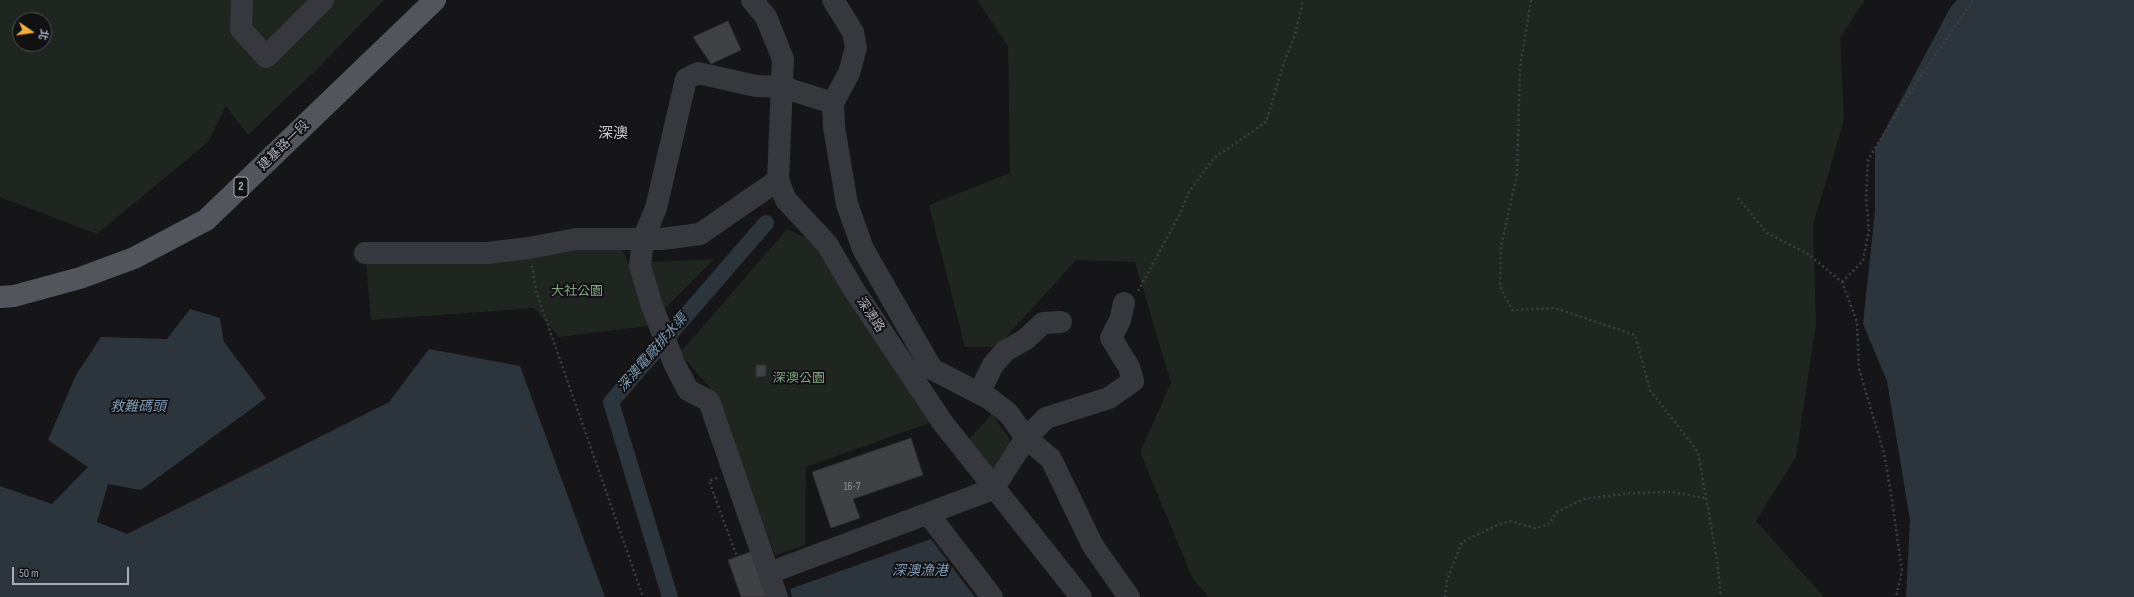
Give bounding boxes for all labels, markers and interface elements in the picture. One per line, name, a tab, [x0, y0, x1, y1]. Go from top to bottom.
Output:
north arrow	[12, 12, 52, 52]
text: 北	[36, 28, 51, 41]
street label: 建基路一段	[255, 118, 313, 174]
district label: 深澳	[598, 125, 628, 143]
road number: 2	[234, 177, 248, 197]
park label: 大社公園	[551, 284, 603, 300]
street label: 深澳路	[853, 294, 887, 336]
water label: 深澳電廠排水渠	[615, 311, 691, 395]
park label: 深澳公園	[773, 371, 825, 387]
water label: 救難碼頭	[110, 399, 166, 415]
house number: 16-7	[844, 480, 860, 494]
scale bar	[14, 559, 131, 585]
water label: 深澳漁港	[892, 563, 948, 579]
text: 50 m	[19, 566, 39, 581]

